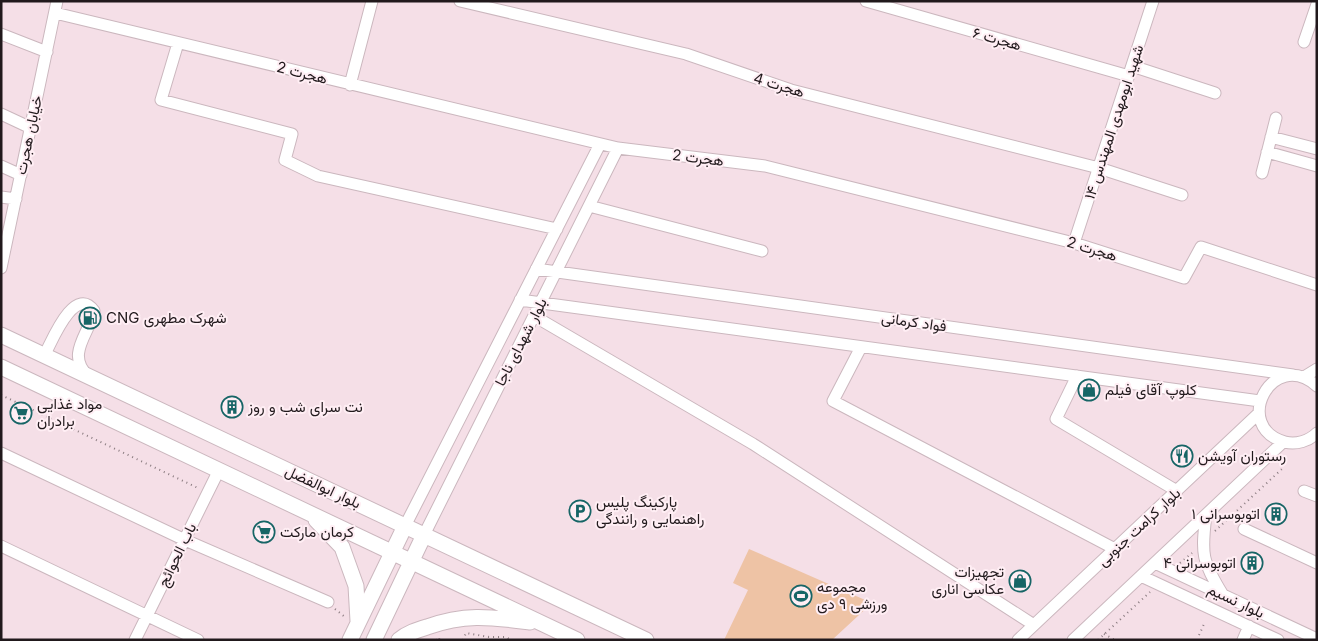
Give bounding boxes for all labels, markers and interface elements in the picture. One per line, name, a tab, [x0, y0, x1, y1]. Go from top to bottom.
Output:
street label: هجرت ۶	[971, 23, 1024, 55]
street label: شهید ابومهدی المهندس ۱۴	[1080, 42, 1149, 202]
street label: هجرت 2	[275, 57, 330, 88]
street label: هجرت 4	[751, 68, 807, 101]
street label: خیابان هجرت	[11, 94, 46, 176]
street label: هجرت 2	[671, 145, 725, 170]
street label: هجرت 2	[1065, 232, 1120, 265]
street label: بلوار شهدای ناجا	[490, 294, 552, 390]
fuel station icon: CNG شهرک مطهری	[78, 306, 102, 330]
place label: CNG شهرک مطهری	[106, 308, 227, 328]
street label: فواد کرمانی	[880, 308, 948, 336]
shop icon: کلوپ آقای فیلم	[1077, 378, 1101, 402]
place label: کلوپ آقای فیلم	[1105, 380, 1197, 400]
place label: مواد غذایی برادران	[37, 394, 102, 430]
building icon: نت سرای شب و روز	[220, 395, 244, 419]
place label: نت سرای شب و روز	[247, 397, 363, 417]
supermarket icon: مواد غذایی برادران	[9, 401, 33, 425]
restaurant icon: رستوران آویشن	[1170, 444, 1194, 468]
place label: رستوران آویشن	[1198, 446, 1286, 466]
street label: بلوار ابوالفضل	[282, 461, 364, 512]
street label: بلوار کرامت جنوبی	[1093, 483, 1185, 571]
place label: پارکینگ پلیس راهنمایی و رانندگی	[596, 492, 704, 529]
parking icon: پارکینگ پلیس راهنمایی و رانندگی	[568, 499, 592, 523]
building icon: اتوبوسرانی ۱	[1264, 502, 1288, 526]
place label: اتوبوسرانی ۱	[1192, 504, 1260, 524]
street label: باب الحوائج	[153, 520, 202, 591]
supermarket icon: کرمان مارکت	[252, 520, 276, 544]
place label: کرمان مارکت	[280, 522, 354, 541]
building icon: اتوبوسرانی ۴	[1240, 551, 1264, 575]
place label: اتوبوسرانی ۴	[1163, 553, 1236, 573]
place label: تجهیزات عکاسی اناری	[931, 562, 1004, 599]
shop icon: تجهیزات عکاسی اناری	[1008, 569, 1032, 593]
place label: مجموعه ورزشی ۹ دی	[817, 577, 888, 614]
street label: بلوار نسیم	[1204, 579, 1268, 623]
sports icon: مجموعه ورزشی ۹ دی	[789, 584, 813, 608]

